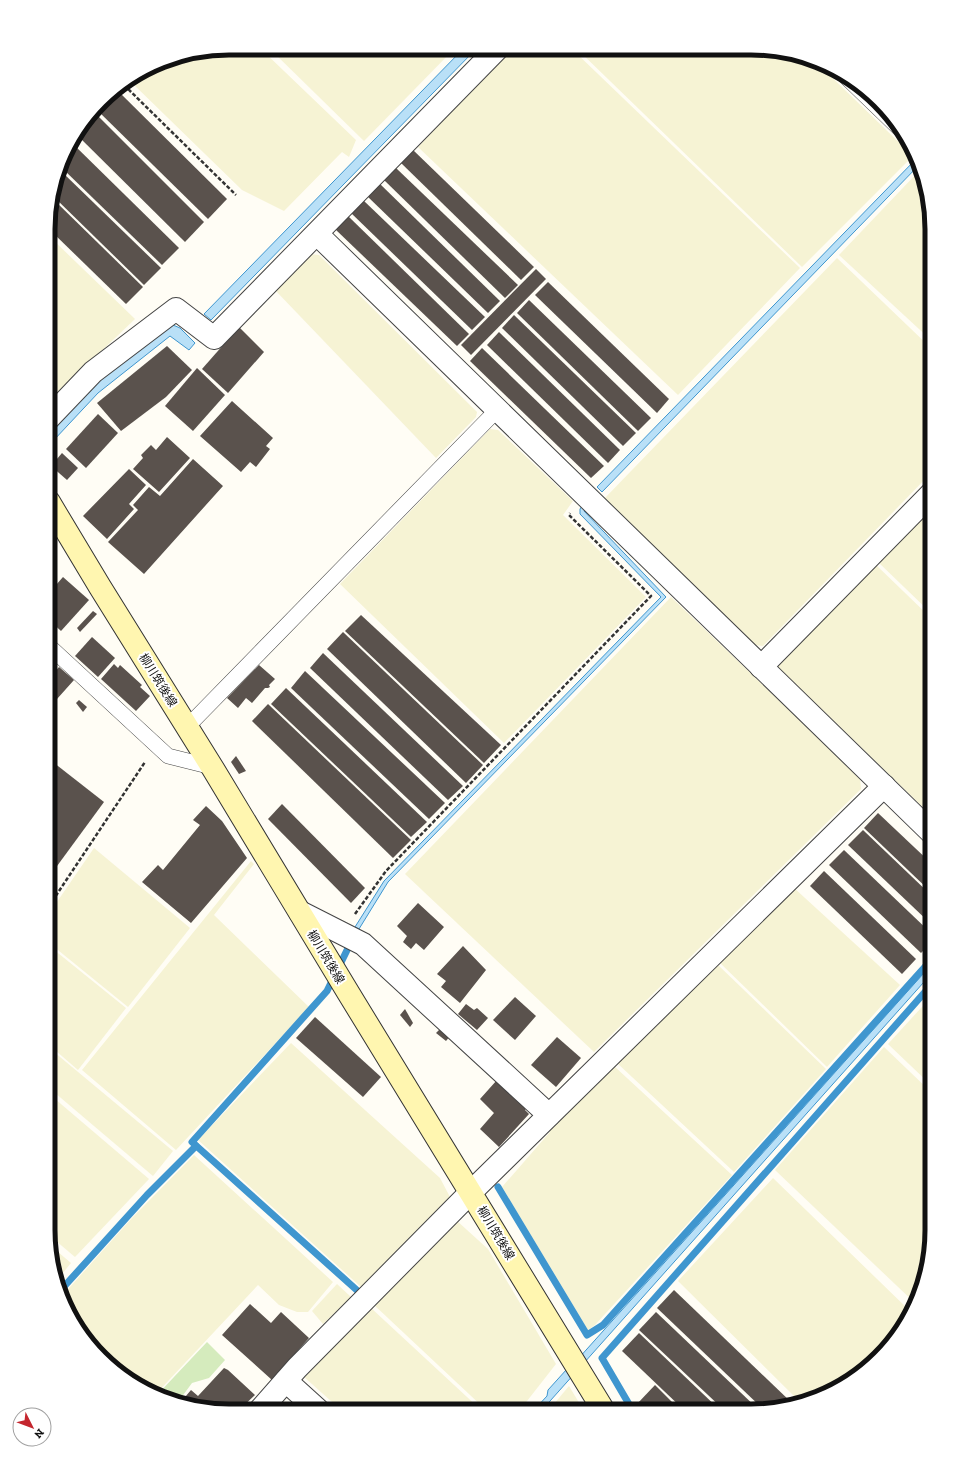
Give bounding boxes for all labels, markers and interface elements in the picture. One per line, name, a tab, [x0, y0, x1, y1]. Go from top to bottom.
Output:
street label: 柳川筑後線	[136, 651, 180, 709]
street label: 柳川筑後線	[305, 928, 347, 986]
street label: 柳川筑後線	[475, 1204, 517, 1262]
north arrow	[12, 1407, 52, 1447]
text: N	[31, 1426, 47, 1441]

